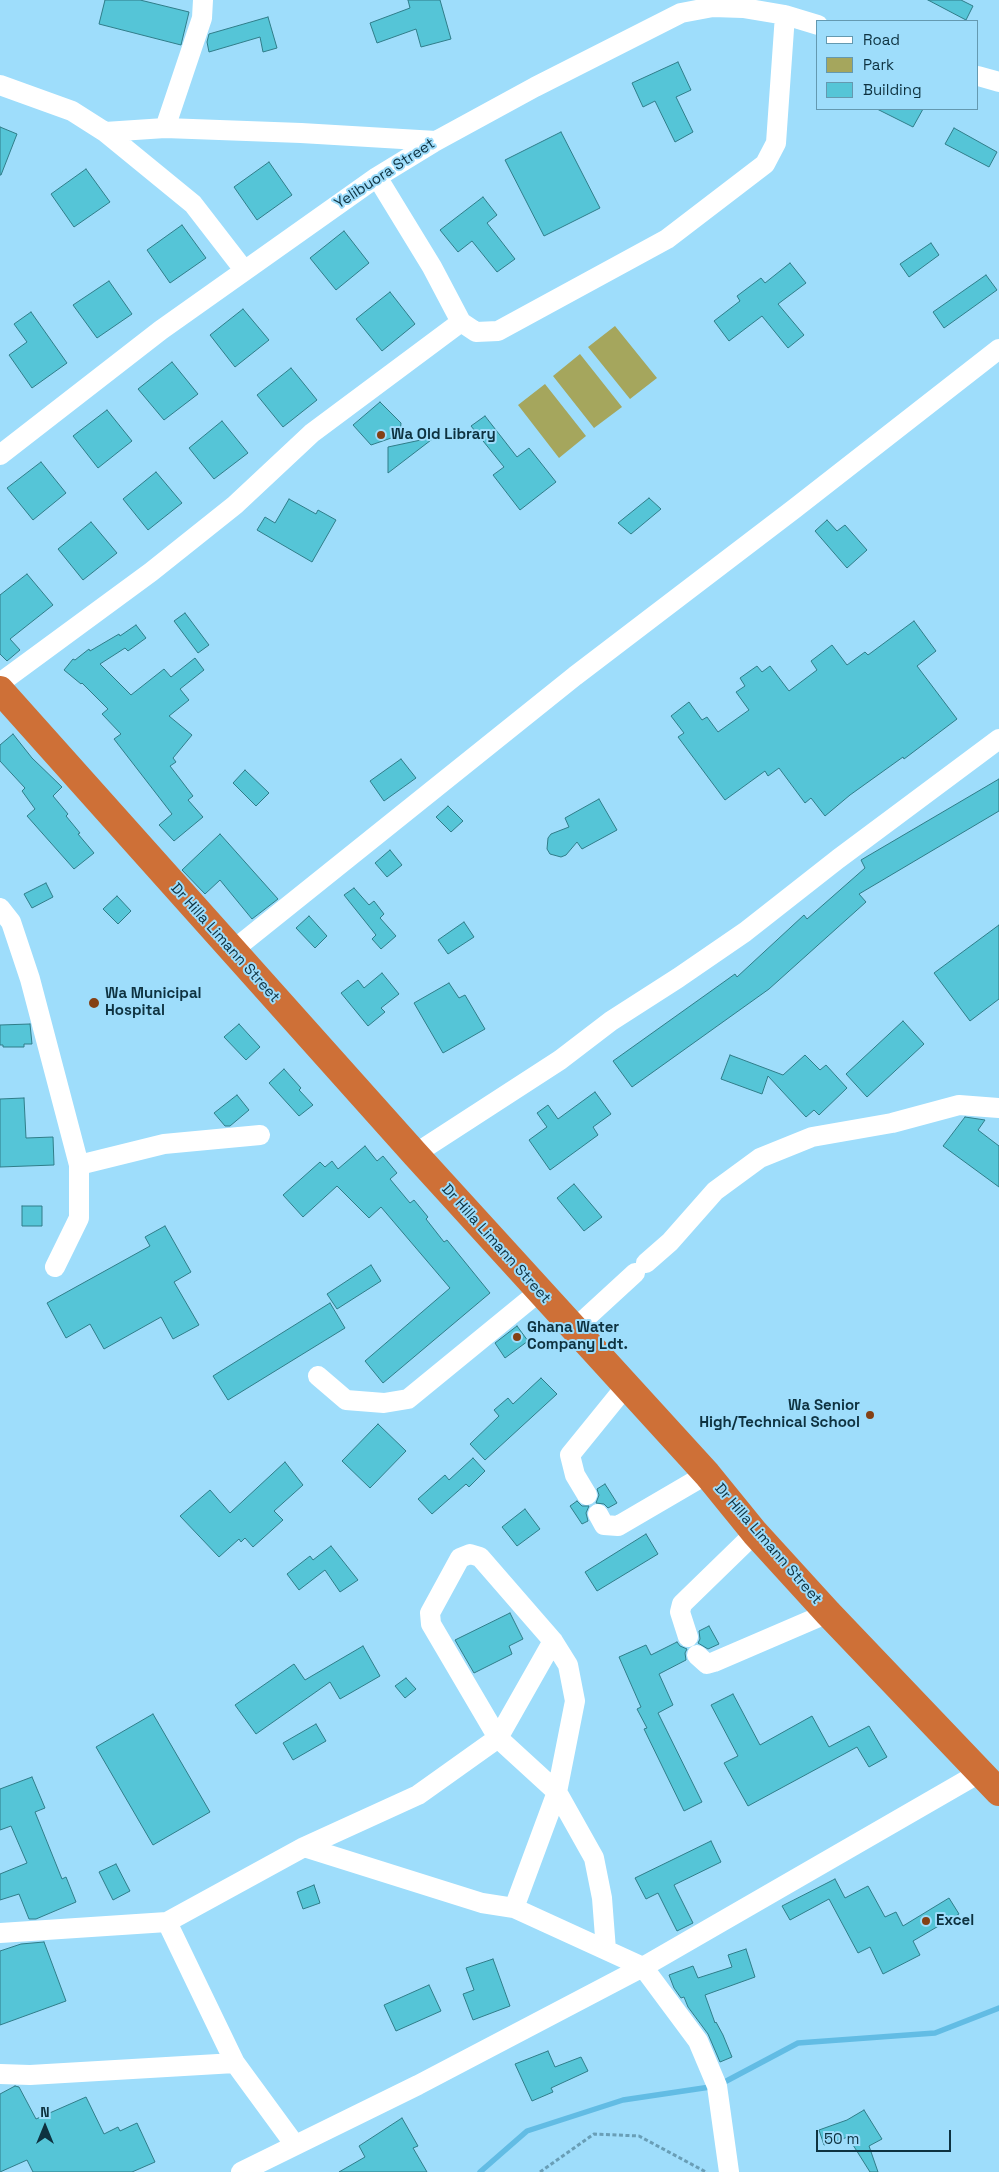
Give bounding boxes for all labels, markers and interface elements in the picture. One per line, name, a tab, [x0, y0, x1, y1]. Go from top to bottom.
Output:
legend	[816, 20, 979, 110]
text: Road	[863, 30, 900, 49]
text: Park	[863, 55, 894, 74]
text: Building	[863, 80, 922, 99]
street label: Yelibuora Street	[331, 135, 439, 213]
place label: Wa Old Library	[391, 426, 496, 444]
marker: Wa Old Library	[375, 429, 387, 441]
street label: Dr Hilla Limann Street	[167, 880, 283, 1006]
place label: Wa Municipal Hospital	[105, 985, 202, 1020]
marker: Wa Municipal Hospital	[87, 996, 101, 1010]
street label: Dr Hilla Limann Street	[438, 1181, 554, 1307]
place label: Ghana Water Company Ldt.	[527, 1319, 628, 1354]
marker: Ghana Water Company Ldt.	[511, 1331, 523, 1343]
place label: Wa Senior High/Technical School	[699, 1397, 860, 1432]
marker: Wa Senior High/Technical School	[864, 1409, 876, 1421]
street label: Dr Hilla Limann Street	[711, 1480, 825, 1608]
place label: Excel	[936, 1912, 974, 1930]
marker: Excel	[920, 1915, 932, 1927]
north arrow	[20, 2102, 70, 2152]
text: N	[40, 2103, 50, 2121]
scale bar	[819, 2120, 954, 2152]
text: 50 m	[824, 2129, 859, 2148]

